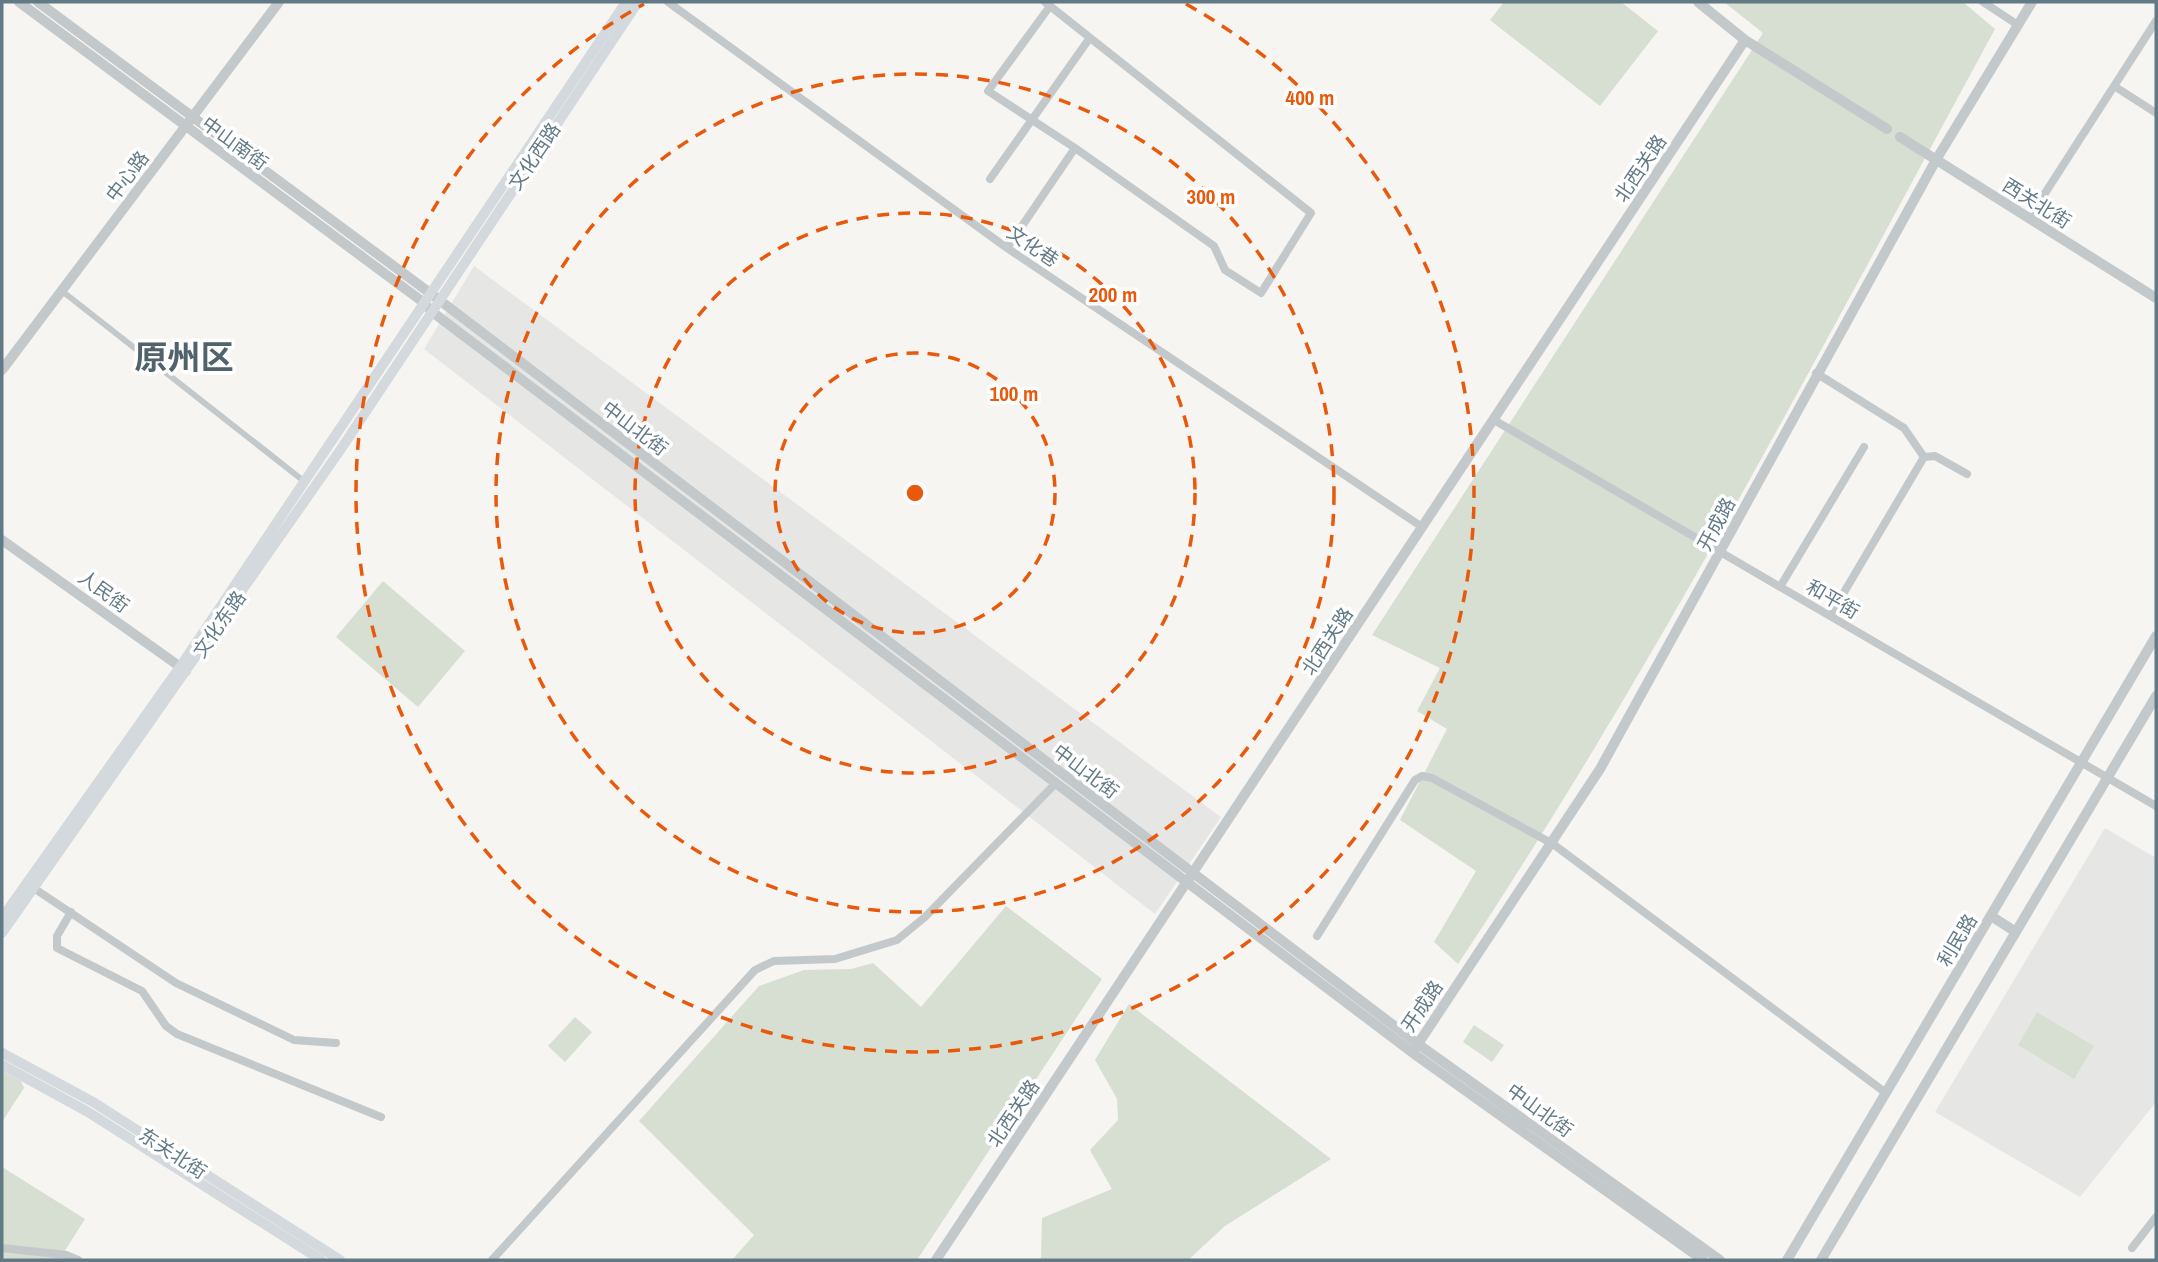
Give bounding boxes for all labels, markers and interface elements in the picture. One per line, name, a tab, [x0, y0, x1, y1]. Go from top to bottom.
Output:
text: 400 m	[1286, 83, 1334, 112]
street label: 中山南街	[197, 110, 273, 176]
street label: 文化西路	[502, 117, 566, 195]
street label: 北西关路	[1608, 129, 1672, 207]
street label: 中心路	[99, 145, 155, 207]
street label: 西关北街	[1998, 172, 2076, 234]
text: 300 m	[1187, 182, 1235, 211]
street label: 文化巷	[1002, 219, 1064, 273]
text: 200 m	[1089, 280, 1137, 309]
district label: 原州区	[135, 335, 234, 379]
text: 100 m	[990, 379, 1038, 408]
street label: 中山北街	[597, 395, 673, 461]
centre of rings	[903, 481, 927, 505]
street label: 开成路	[1691, 493, 1741, 555]
street label: 人民街	[73, 564, 135, 618]
street label: 和平街	[1802, 573, 1864, 625]
street label: 文化东路	[187, 585, 251, 663]
street label: 北西关路	[1295, 602, 1359, 680]
street label: 中山北街	[1048, 738, 1124, 804]
street label: 利民路	[1931, 909, 1983, 971]
street label: 开成路	[1395, 975, 1449, 1037]
street label: 北西关路	[981, 1074, 1045, 1152]
street label: 中山北街	[1502, 1077, 1578, 1143]
street label: 东关北街	[134, 1121, 212, 1185]

